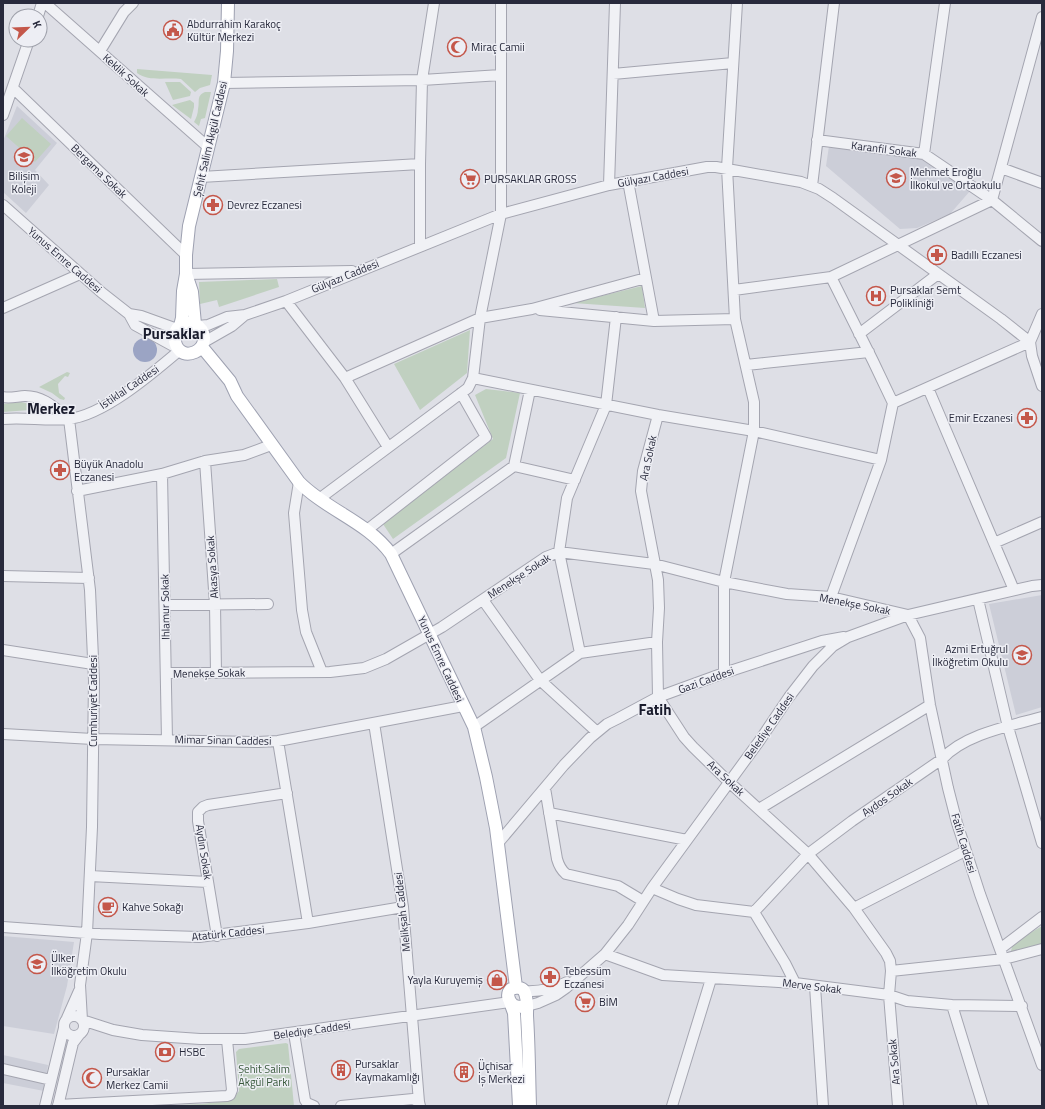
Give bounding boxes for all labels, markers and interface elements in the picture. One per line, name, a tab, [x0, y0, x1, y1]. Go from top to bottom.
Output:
north arrow	[8, 8, 48, 48]
place label: Abdurrahim Karakoç Kültür Merkezi	[187, 16, 281, 45]
text: K	[29, 18, 46, 31]
public building icon: Abdurrahim Karakoç Kültür Merkezi	[162, 19, 184, 41]
mosque icon: Miraç Camii	[446, 36, 468, 58]
place label: Miraç Camii	[471, 39, 525, 55]
street label: Keklik Sokak	[99, 50, 153, 101]
street label: Şehit Salim Akgül Caddesi	[189, 79, 231, 199]
street label: Karanfil Sokak	[850, 137, 918, 161]
street label: Bergama Sokak	[67, 140, 131, 202]
school or university icon: Bilişim Koleji	[13, 146, 35, 168]
street label: Gülyazı Caddesi	[616, 163, 690, 191]
place label: Mehmet Eroğlu İlkokul ve Ortaokulu	[910, 164, 1001, 193]
school or university icon: Mehmet Eroğlu İlkokul ve Ortaokulu	[885, 167, 907, 189]
place label: Bilişim Koleji	[9, 168, 39, 197]
supermarket icon: PURSAKLAR GROSS	[459, 168, 481, 190]
place label: PURSAKLAR GROSS	[484, 171, 577, 187]
pharmacy icon: Devrez Eczanesi	[202, 194, 224, 216]
place label: Devrez Eczanesi	[227, 197, 302, 213]
street label: Yunus Emre Caddesi	[24, 223, 106, 297]
pharmacy icon: Badıllı Eczanesi	[926, 244, 948, 266]
place label: Badıllı Eczanesi	[951, 247, 1022, 263]
street label: Gülyazı Caddesi	[309, 255, 381, 297]
place label: Pursaklar Semt Polikliniği	[890, 282, 961, 311]
hospital icon: Pursaklar Semt Polikliniği	[865, 285, 887, 307]
district label: Pursaklar	[143, 322, 206, 345]
street label: İstiklal Caddesi	[96, 361, 162, 413]
district label: Merkez	[27, 397, 75, 420]
pharmacy icon: Emir Eczanesi	[1016, 407, 1038, 429]
place label: Emir Eczanesi	[949, 410, 1013, 426]
street label: Ara Sokak	[635, 433, 661, 482]
place label: Büyük Anadolu Eczanesi	[74, 456, 144, 485]
pharmacy icon: Büyük Anadolu Eczanesi	[49, 459, 71, 481]
street label: Akasya Sokak	[202, 534, 222, 599]
street label: Menekşe Sokak	[484, 549, 554, 602]
street label: Ihlamur Sokak	[156, 573, 174, 640]
street label: Menekşe Sokak	[818, 589, 893, 619]
street label: Yunus Emre Caddesi	[414, 613, 468, 705]
place label: Azmi Ertuğrul İlköğretim Okulu	[932, 641, 1008, 670]
school or university icon: Azmi Ertuğrul İlköğretim Okulu	[1011, 644, 1033, 666]
street label: Cumhuriyet Caddesi	[85, 655, 101, 747]
street label: Gazi Caddesi	[676, 663, 736, 697]
street label: Menekşe Sokak	[173, 664, 246, 682]
street label: Belediye Caddesi	[740, 689, 798, 763]
district label: Fatih	[638, 698, 672, 721]
street label: Mimar Sinan Caddesi	[174, 731, 272, 749]
street label: Ara Sokak	[704, 756, 749, 800]
street label: Aydos Sokak	[858, 773, 916, 820]
street label: Fatih Caddesi	[947, 811, 981, 875]
street label: Aydın Sokak	[192, 823, 216, 882]
street label: Melikşah Caddesi	[390, 871, 414, 953]
cafe icon: Kahve Sokağı	[97, 896, 119, 918]
place label: Kahve Sokağı	[122, 899, 183, 915]
street label: Atatürk Caddesi	[191, 921, 265, 945]
place label: Ülker İlköğretim Okulu	[51, 950, 127, 979]
school or university icon: Ülker İlköğretim Okulu	[26, 953, 48, 975]
place label: Tebessüm Eczanesi	[564, 963, 611, 992]
pharmacy icon: Tebessüm Eczanesi	[539, 966, 561, 988]
shop icon: Yayla Kuruyemiş	[486, 969, 508, 991]
place label: Yayla Kuruyemiş	[407, 972, 483, 988]
street label: Merve Sokak	[781, 974, 843, 998]
supermarket icon: BİM	[574, 991, 596, 1013]
place label: BİM	[599, 994, 618, 1010]
street label: Belediye Caddesi	[272, 1017, 352, 1043]
street label: Ara Sokak	[884, 1038, 904, 1086]
bank icon: HSBC	[154, 1041, 176, 1063]
place label: HSBC	[179, 1044, 205, 1060]
place label: Pursaklar Kaymakamlığı	[355, 1056, 420, 1085]
place label: Üçhisar İş Merkezi	[478, 1058, 525, 1087]
building icon: Pursaklar Kaymakamlığı	[330, 1059, 352, 1081]
park label: Şehit Salim Akgül Parkı	[238, 1061, 290, 1090]
building icon: Üçhisar İş Merkezi	[453, 1061, 475, 1083]
place label: Pursaklar Merkez Camii	[106, 1064, 168, 1093]
mosque icon: Pursaklar Merkez Camii	[81, 1067, 103, 1089]

